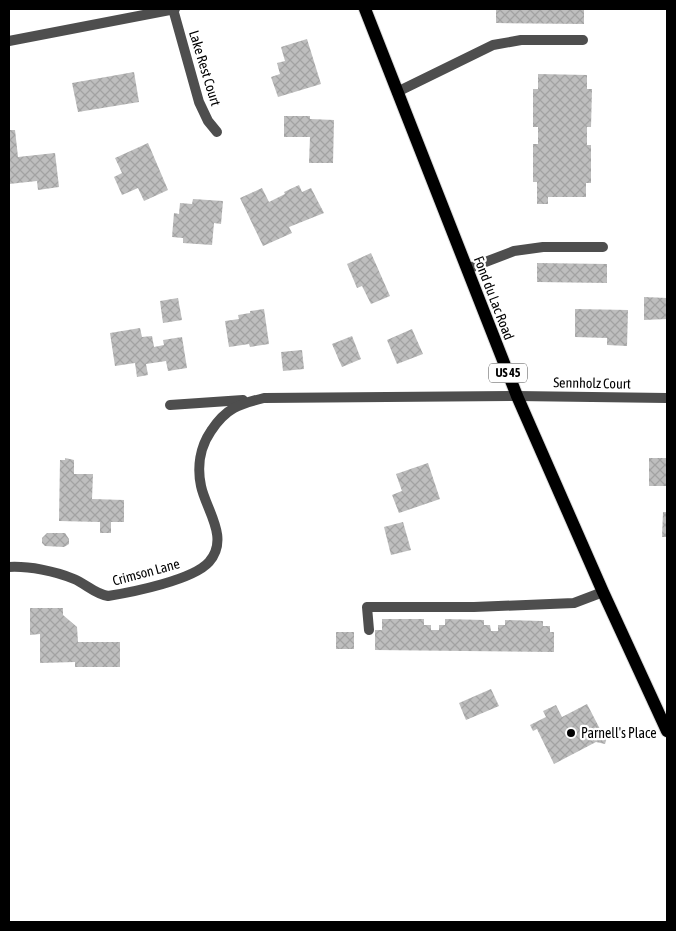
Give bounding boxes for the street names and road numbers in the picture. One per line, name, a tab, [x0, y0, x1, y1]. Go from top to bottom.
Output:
street label: Lake Rest Court	[186, 28, 224, 108]
street label: Fond du Lac Road	[471, 254, 517, 342]
road number: US 45	[489, 363, 527, 382]
street label: Sennholz Court	[553, 374, 631, 392]
street label: Crimson Lane	[111, 555, 181, 589]

